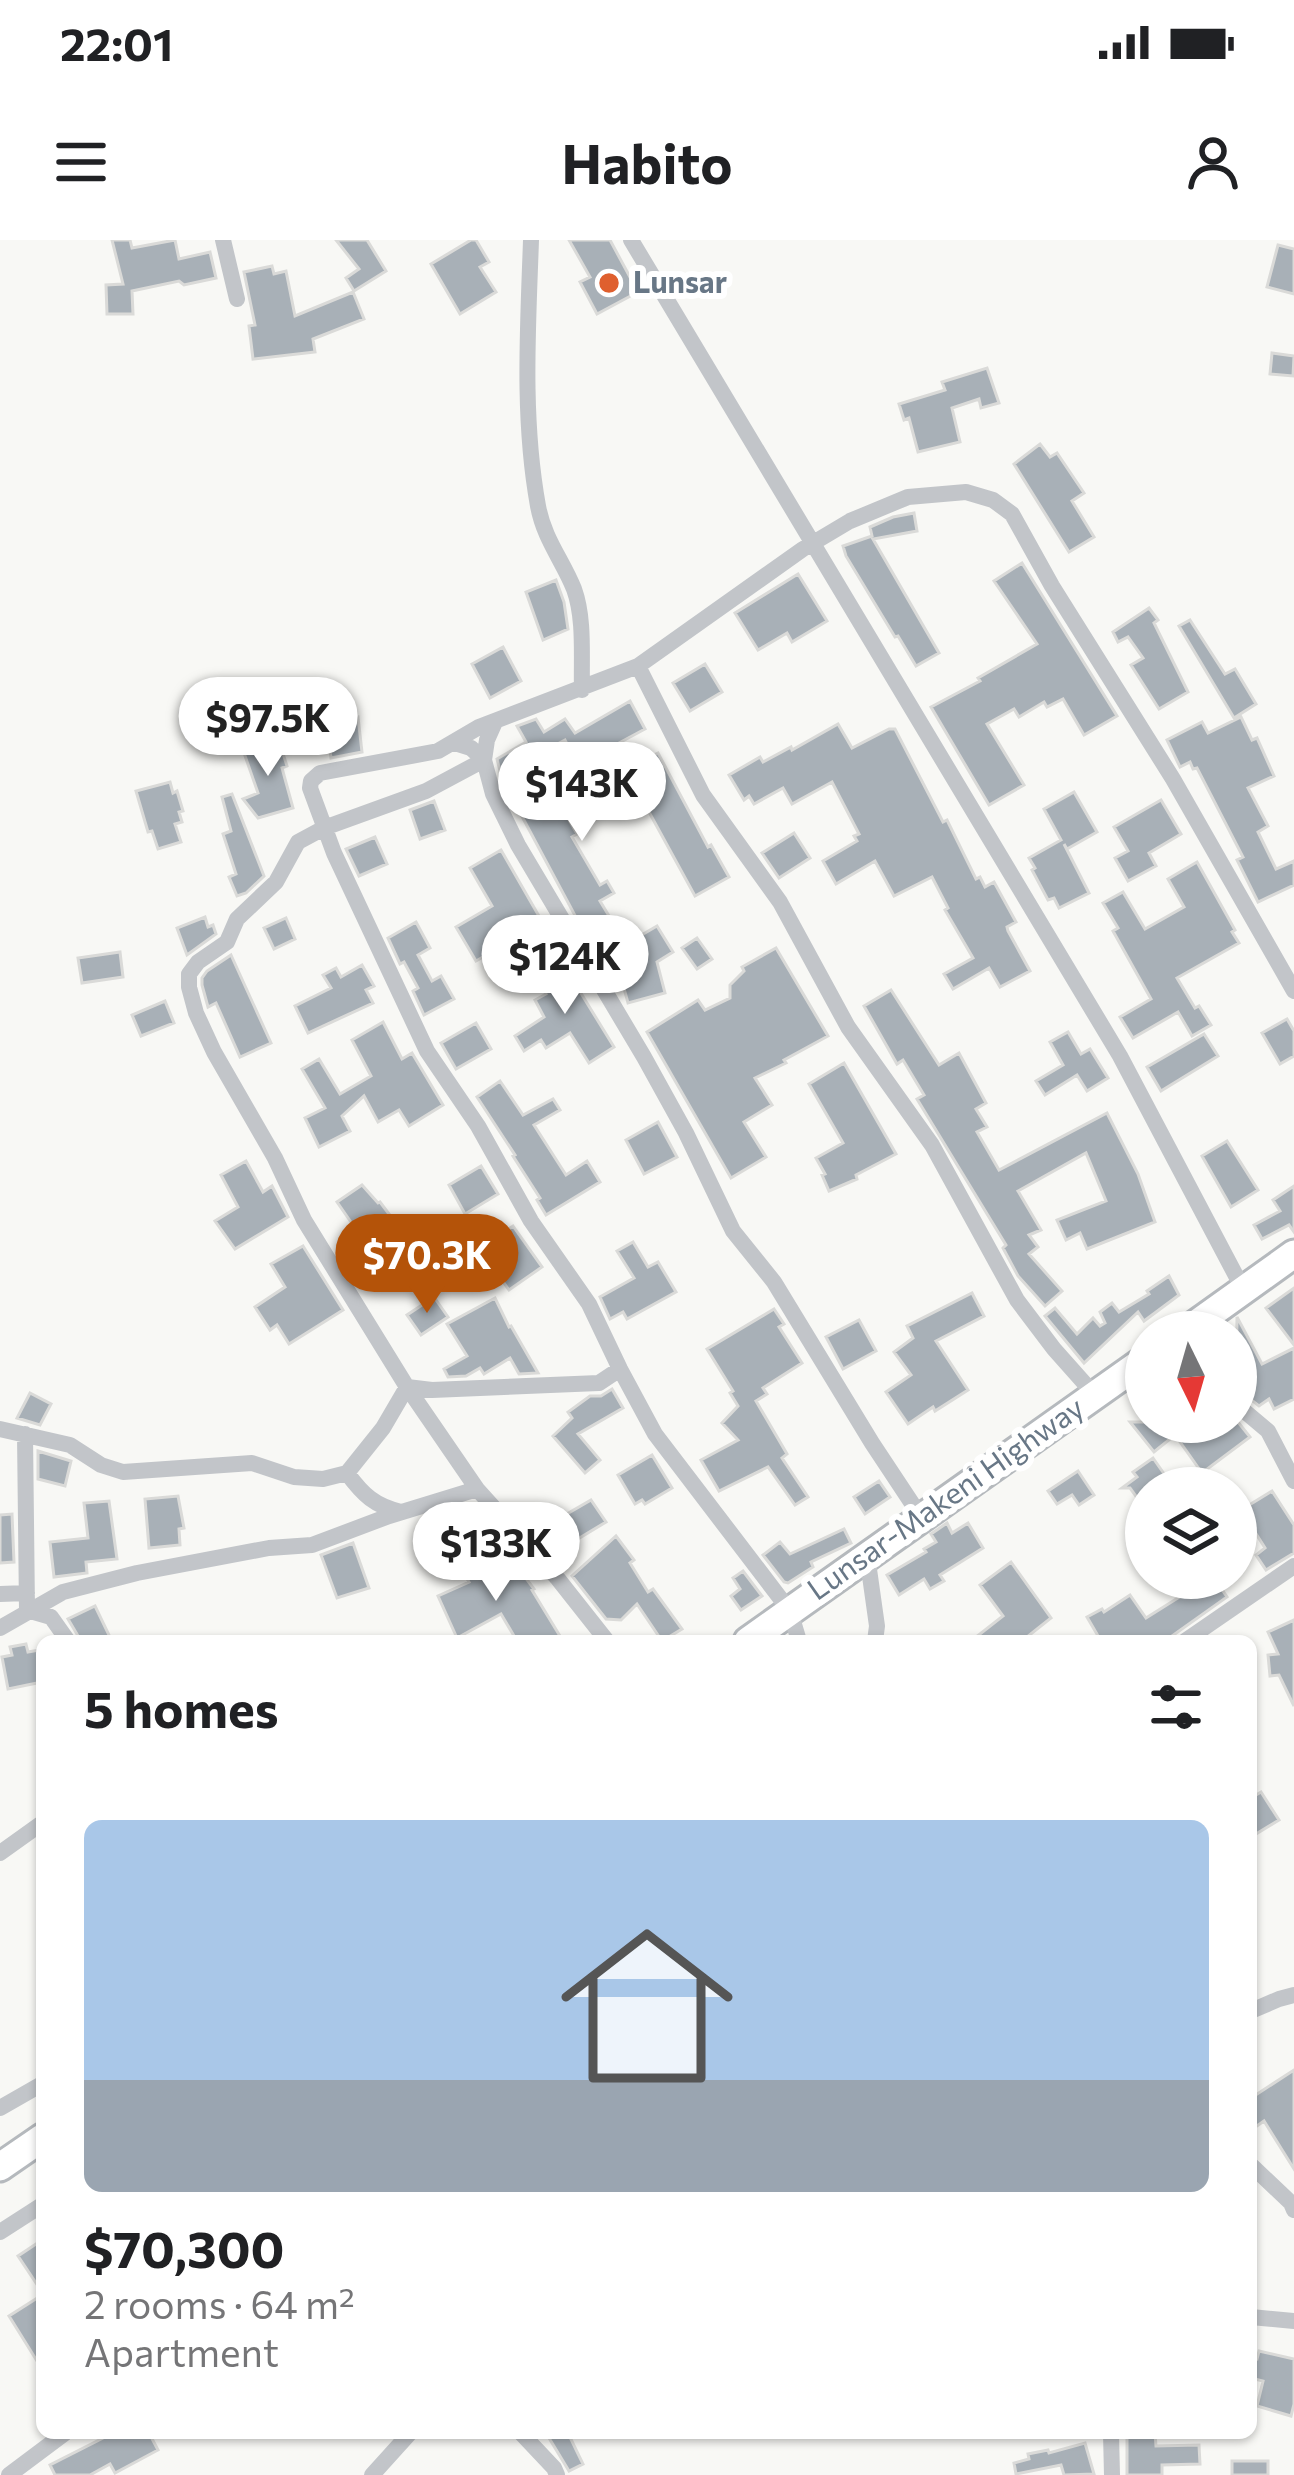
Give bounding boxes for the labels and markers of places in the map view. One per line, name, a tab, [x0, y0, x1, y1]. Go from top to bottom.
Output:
place label: Lunsar	[633, 262, 727, 299]
marker: Lunsar	[596, 270, 622, 296]
pin: $97.5K	[170, 677, 366, 779]
pin: $143K	[498, 742, 666, 844]
pin: $124K	[481, 915, 649, 1017]
pin: $70.3K	[329, 1214, 525, 1316]
pin: $133K	[412, 1502, 580, 1604]

